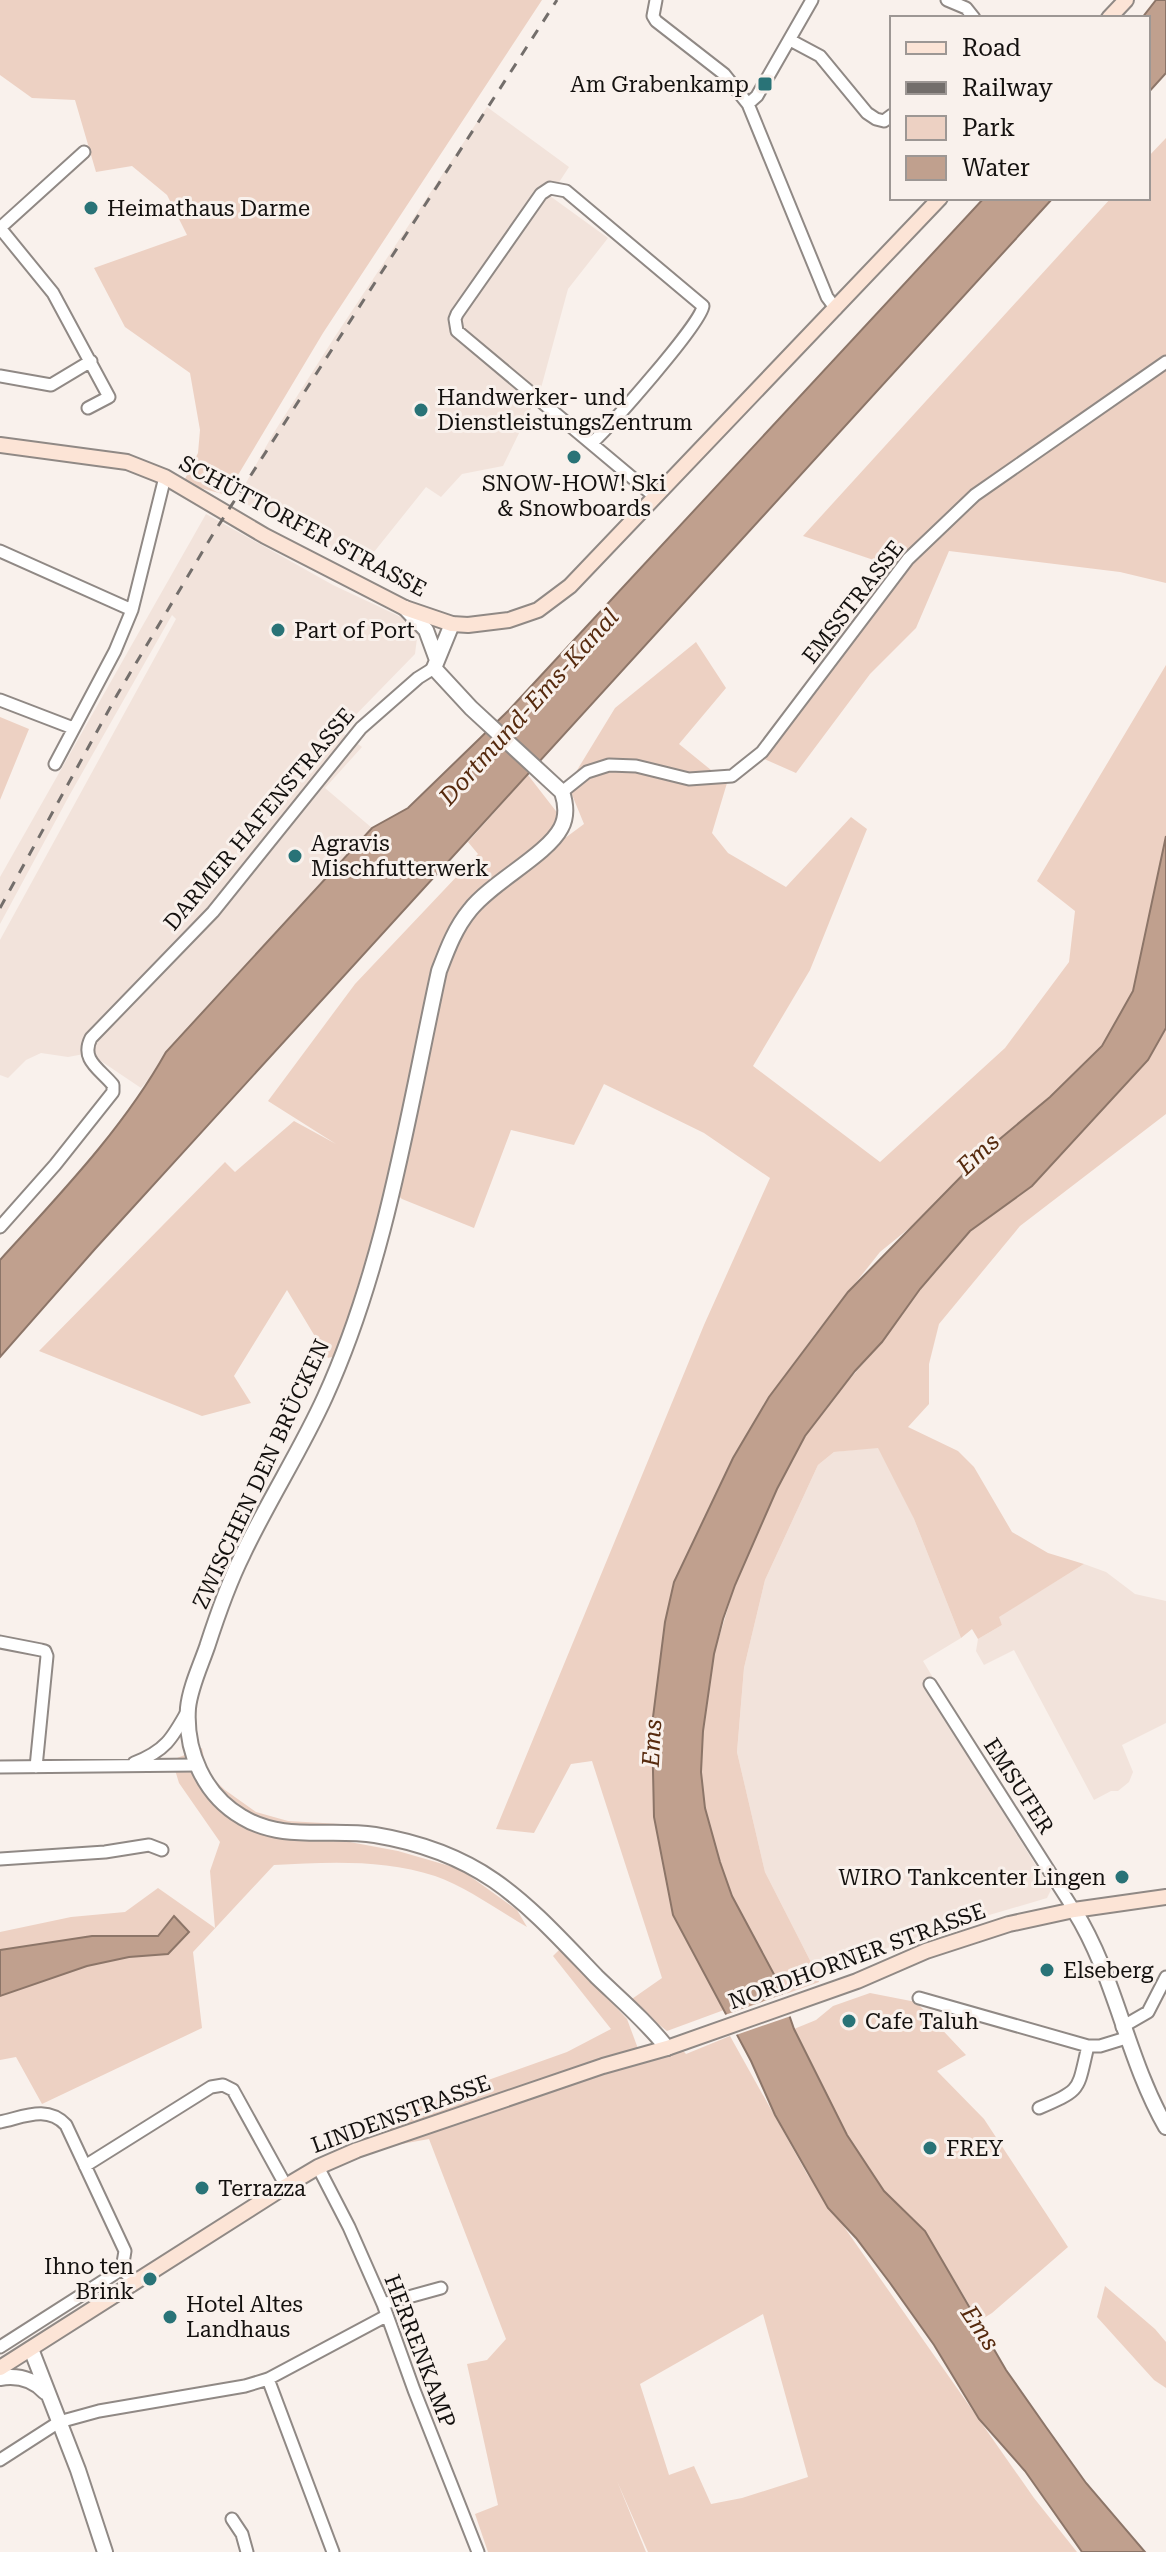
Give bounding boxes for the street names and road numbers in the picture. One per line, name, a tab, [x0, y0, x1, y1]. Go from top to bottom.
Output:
street label: SCHÜTTORFER STRASSE	[175, 449, 431, 602]
street label: EMSSTRASSE	[797, 536, 909, 668]
street label: DARMER HAFENSTRASSE	[159, 703, 359, 935]
street label: ZWISCHEN DEN BRÜCKEN	[187, 1335, 334, 1613]
street label: EMSUFER	[979, 1734, 1059, 1838]
street label: NORDHORNER STRASSE	[725, 1898, 989, 2014]
street label: LINDENSTRASSE	[308, 2070, 494, 2158]
street label: HERRENKAMP	[379, 2271, 461, 2431]

